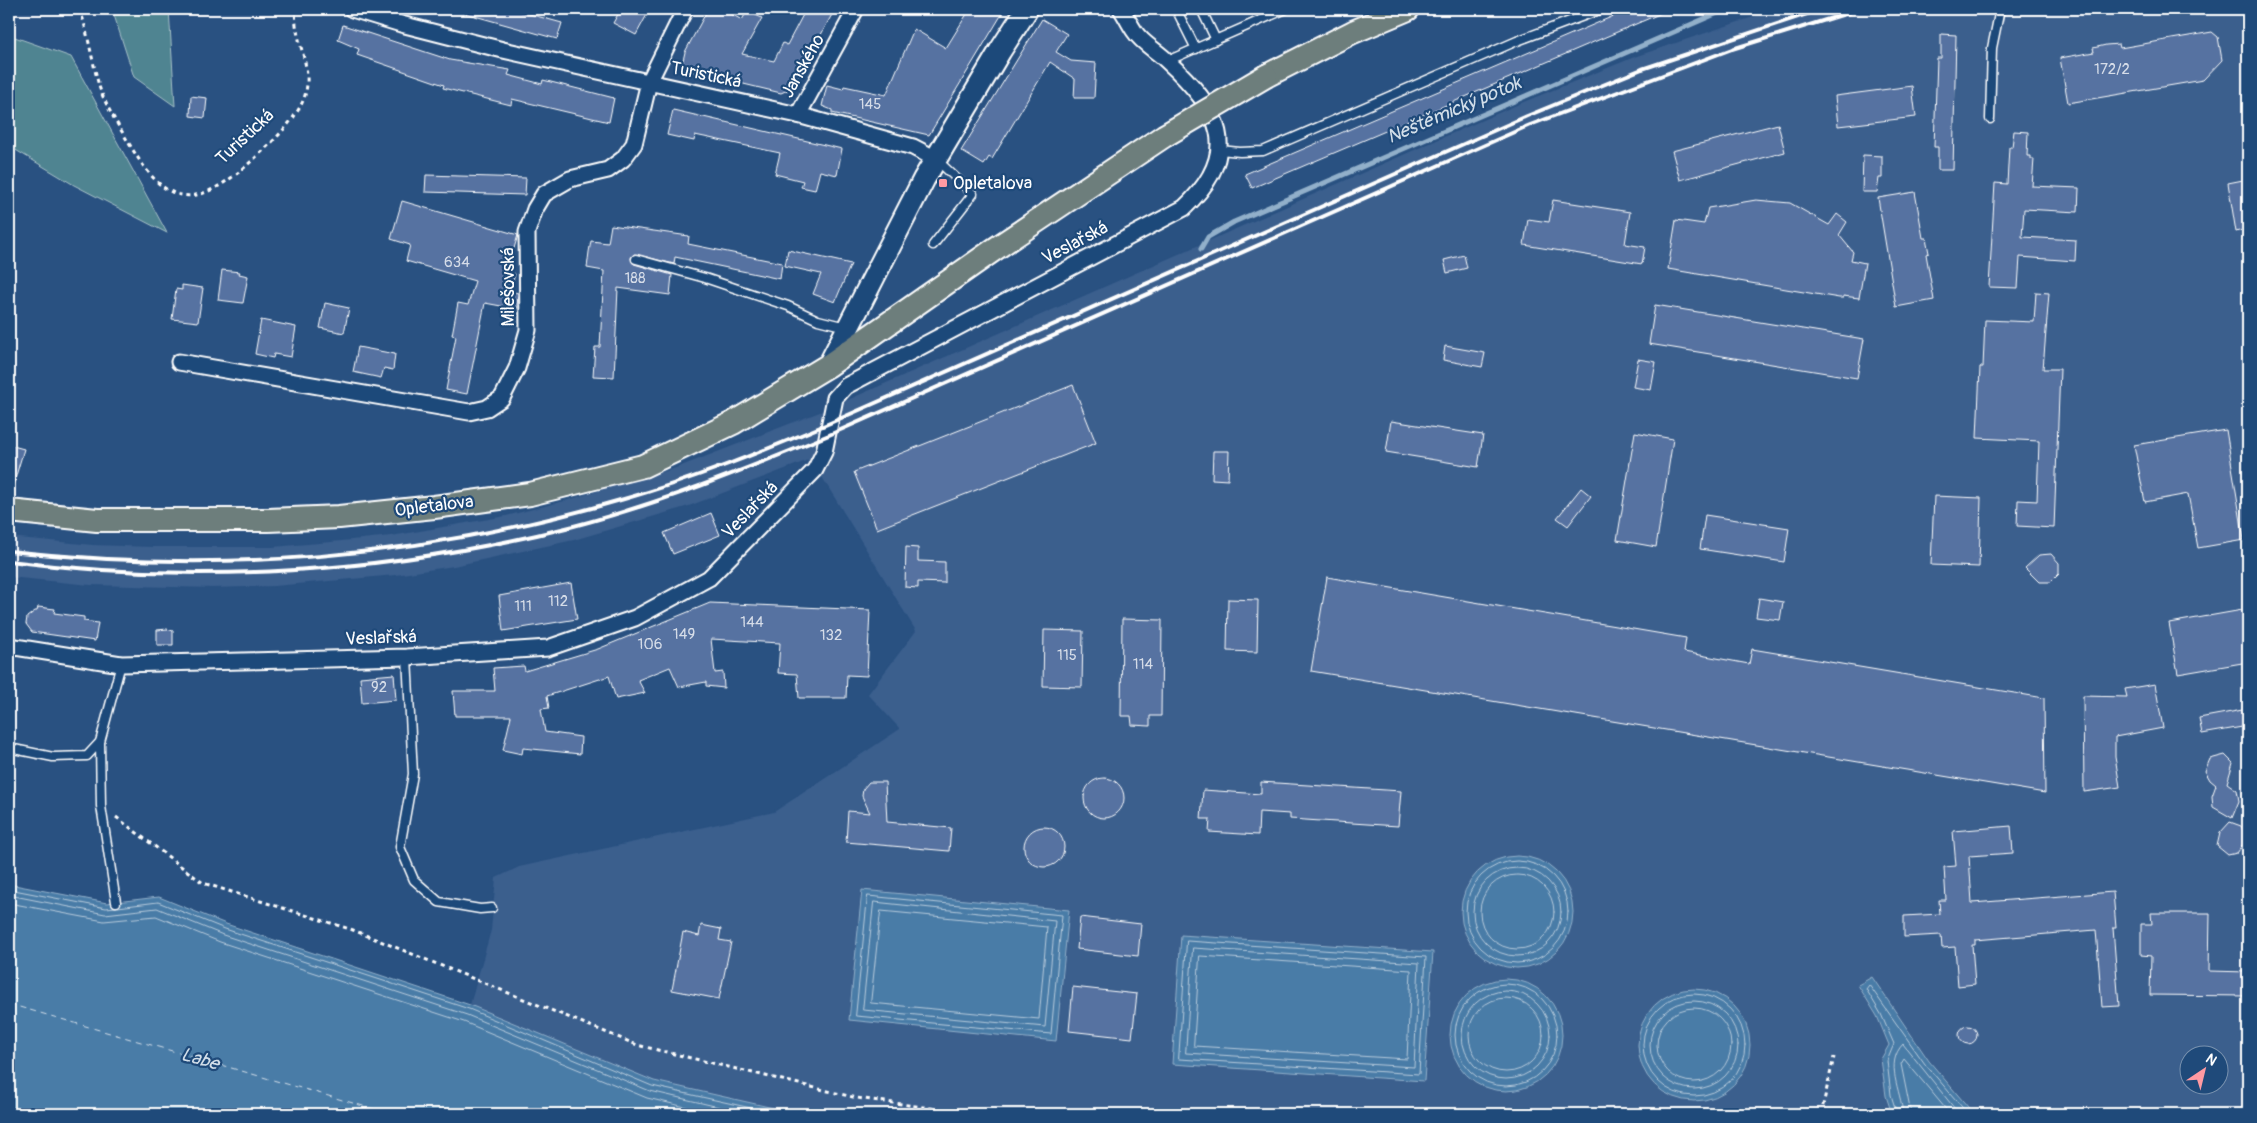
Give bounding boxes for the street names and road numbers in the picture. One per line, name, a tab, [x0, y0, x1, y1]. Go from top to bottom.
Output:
street label: Janského	[776, 30, 830, 102]
street label: Turistická	[669, 56, 743, 94]
street label: Turistická	[211, 104, 279, 170]
street label: Veslařská	[1038, 216, 1112, 270]
street label: Milešovská	[497, 247, 520, 327]
street label: Veslařská	[717, 476, 783, 544]
street label: Opletalova	[393, 490, 475, 522]
street label: Veslařská	[345, 625, 417, 651]

